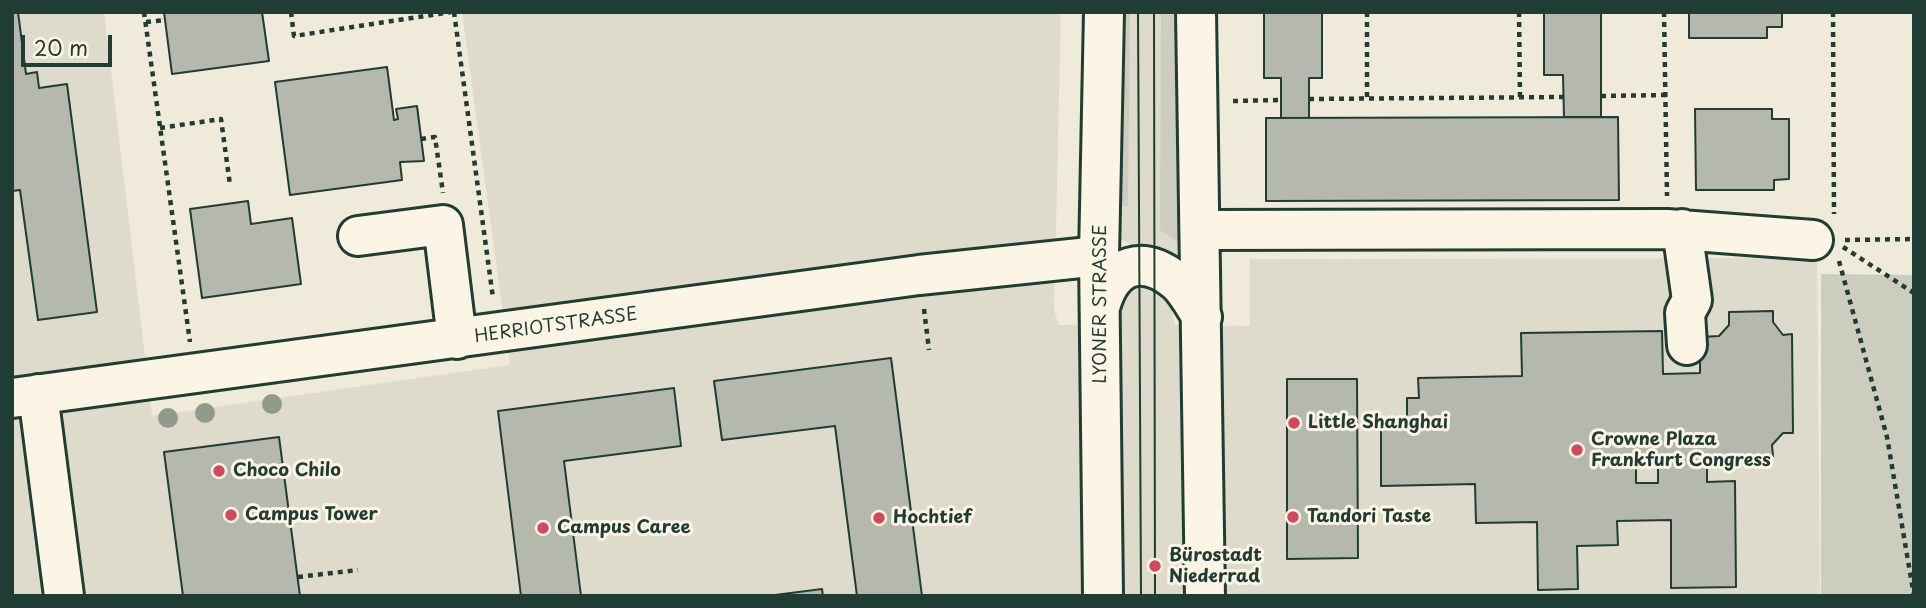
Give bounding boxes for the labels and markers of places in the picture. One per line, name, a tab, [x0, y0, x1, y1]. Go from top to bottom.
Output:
place label: Little Shanghai	[1308, 412, 1448, 434]
marker: Little Shanghai	[1286, 415, 1302, 431]
place label: Crowne Plaza Frankfurt Congress	[1591, 429, 1771, 472]
marker: Crowne Plaza Frankfurt Congress	[1569, 442, 1585, 458]
place label: Choco Chilo	[233, 460, 341, 482]
marker: Choco Chilo	[211, 463, 227, 479]
place label: Campus Tower	[245, 504, 378, 526]
place label: Tandori Taste	[1307, 506, 1431, 528]
marker: Campus Tower	[223, 507, 239, 523]
place label: Hochtief	[893, 507, 972, 529]
marker: Tandori Taste	[1285, 509, 1301, 525]
marker: Hochtief	[871, 510, 887, 526]
place label: Campus Caree	[557, 517, 691, 539]
marker: Campus Caree	[535, 520, 551, 536]
place label: Bürostadt Niederrad	[1169, 545, 1262, 588]
marker: Bürostadt Niederrad	[1147, 558, 1163, 574]

